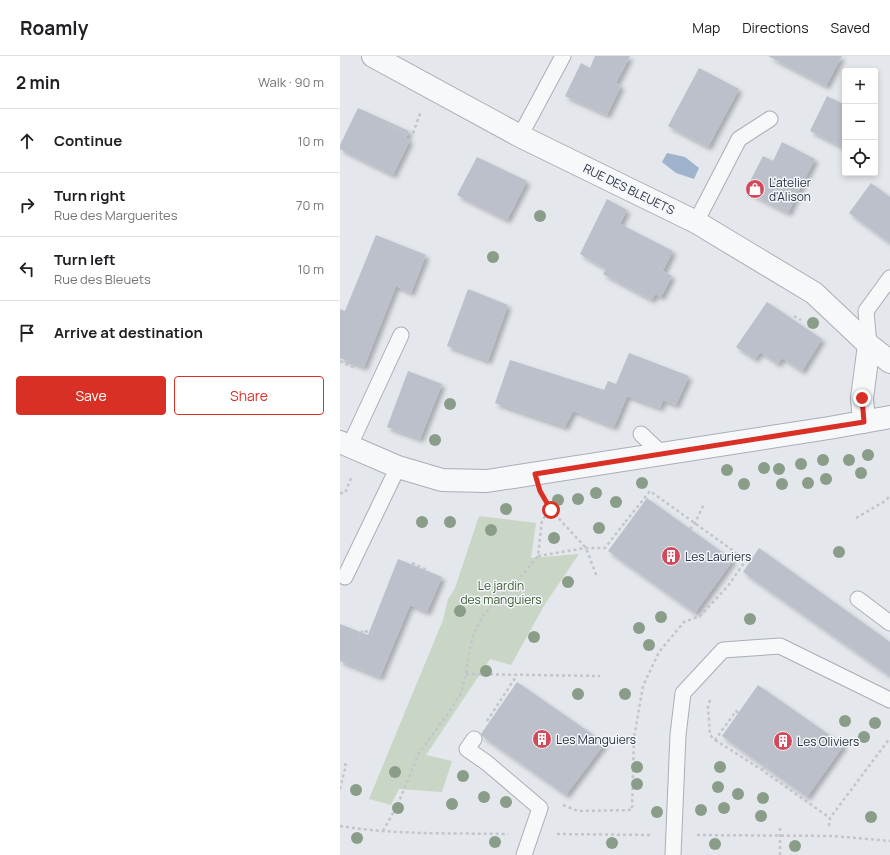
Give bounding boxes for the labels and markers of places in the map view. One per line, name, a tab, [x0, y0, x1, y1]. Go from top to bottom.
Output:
place label: L'atelier d'Alison	[769, 174, 812, 205]
shop icon: L'atelier d'Alison	[744, 178, 766, 200]
building icon: Les Lauriers	[660, 545, 682, 567]
place label: Les Lauriers	[685, 548, 751, 565]
building icon: Les Manguiers	[531, 728, 553, 750]
building icon: Les Oliviers	[772, 730, 794, 752]
place label: Les Manguiers	[556, 731, 636, 748]
place label: Les Oliviers	[797, 733, 859, 750]

